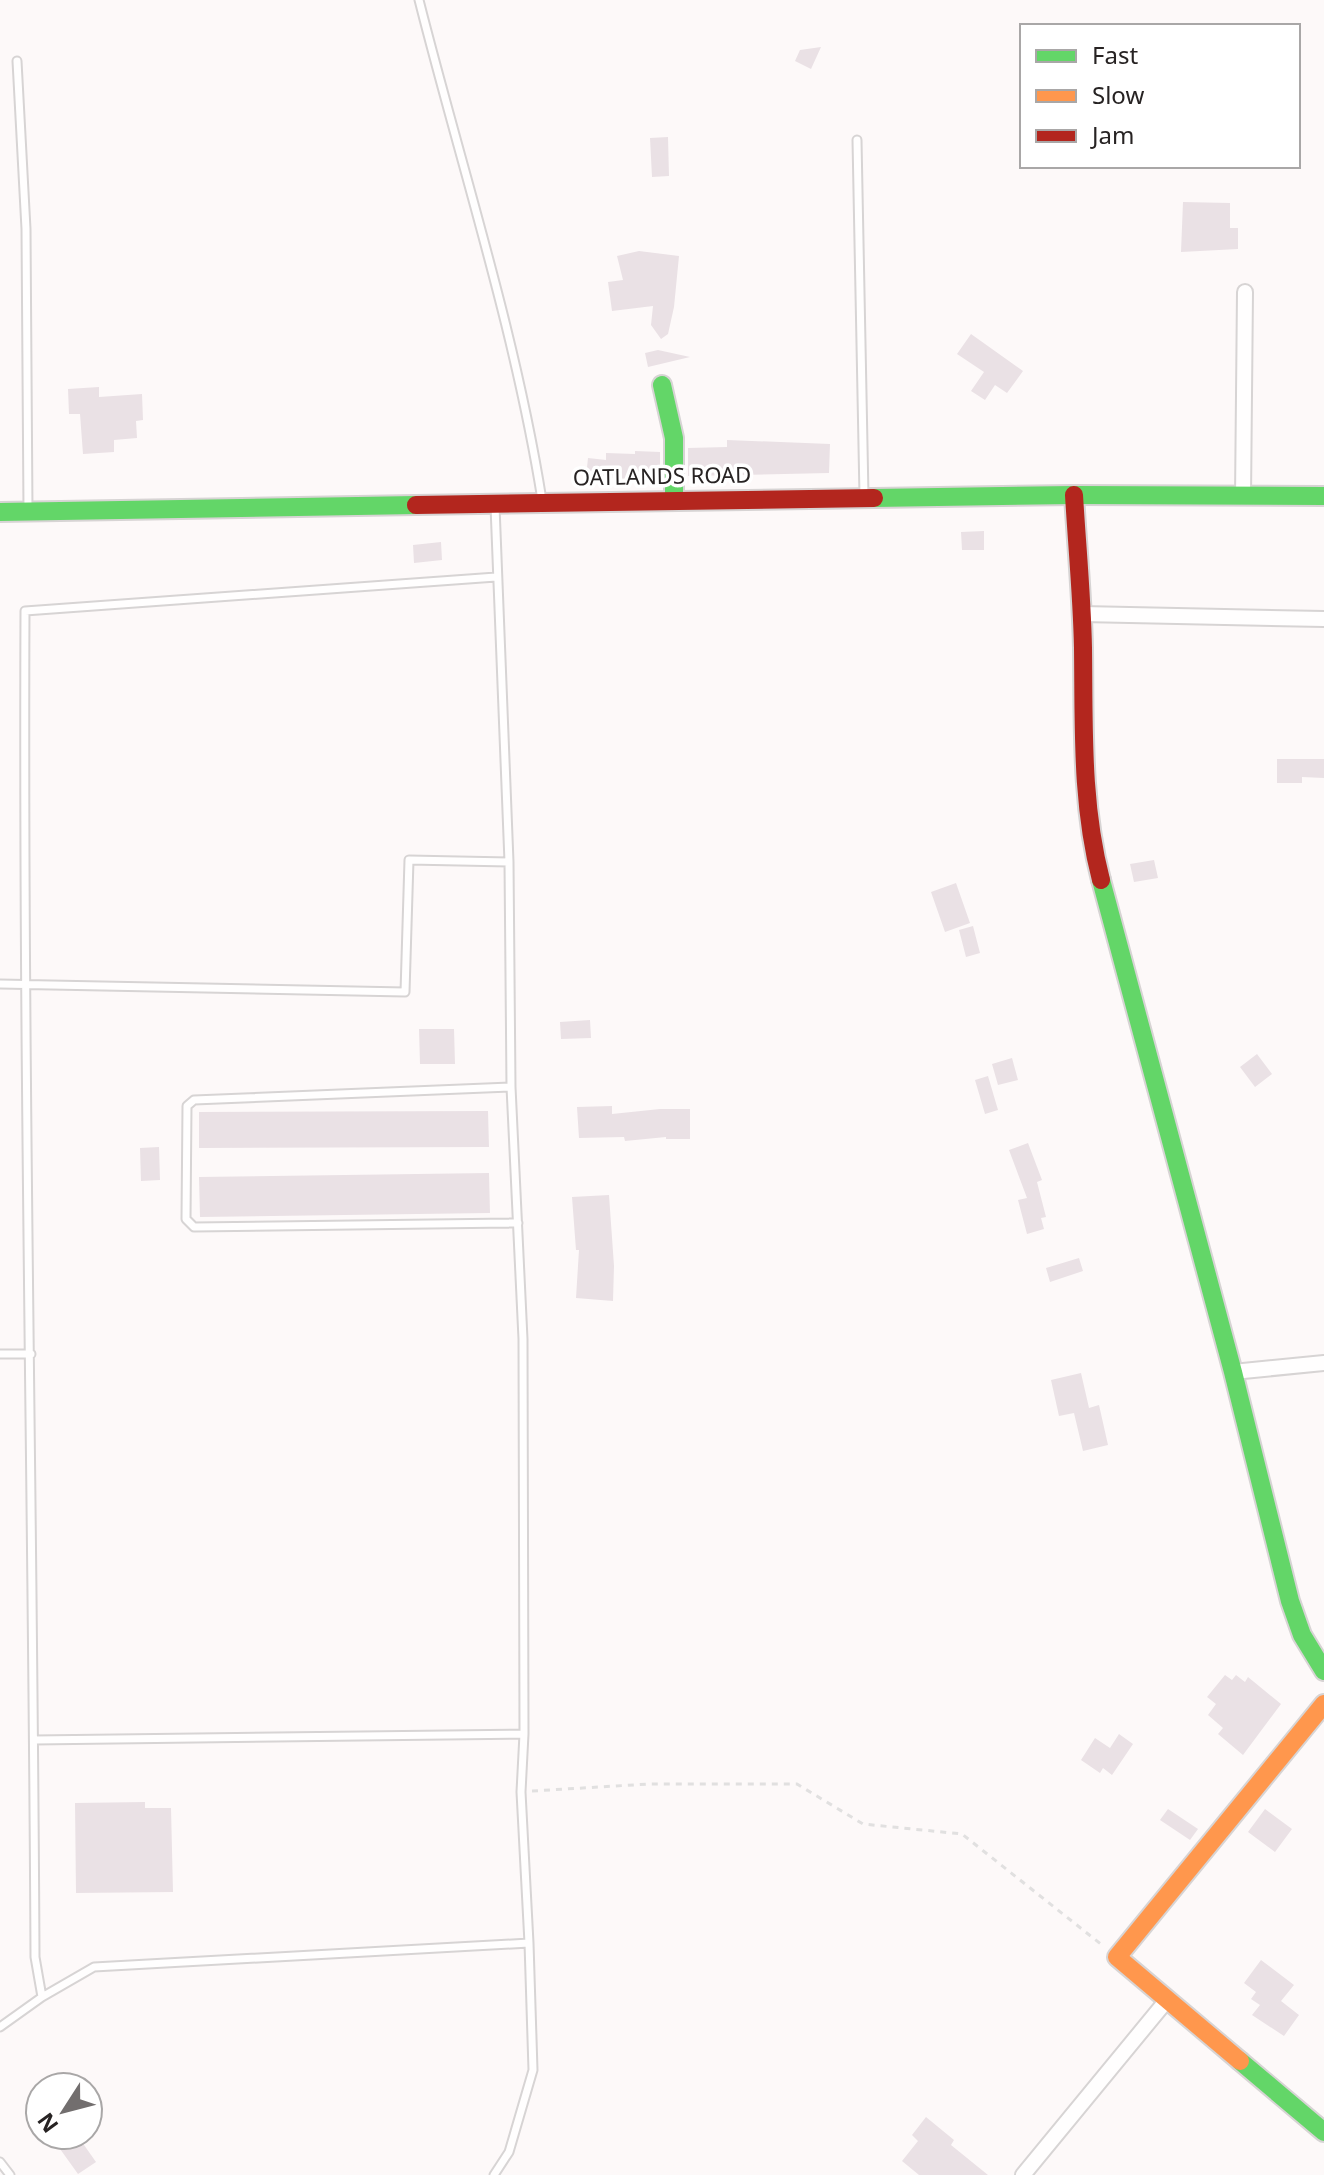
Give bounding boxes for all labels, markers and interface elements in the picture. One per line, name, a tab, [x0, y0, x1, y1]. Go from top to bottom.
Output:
legend	[1020, 24, 1300, 168]
text: Fast	[1092, 38, 1138, 71]
text: Slow	[1092, 78, 1144, 111]
text: Jam	[1090, 118, 1134, 151]
street label: OATLANDS ROAD	[573, 458, 751, 492]
north arrow	[24, 2071, 104, 2151]
text: N	[30, 2107, 64, 2139]

